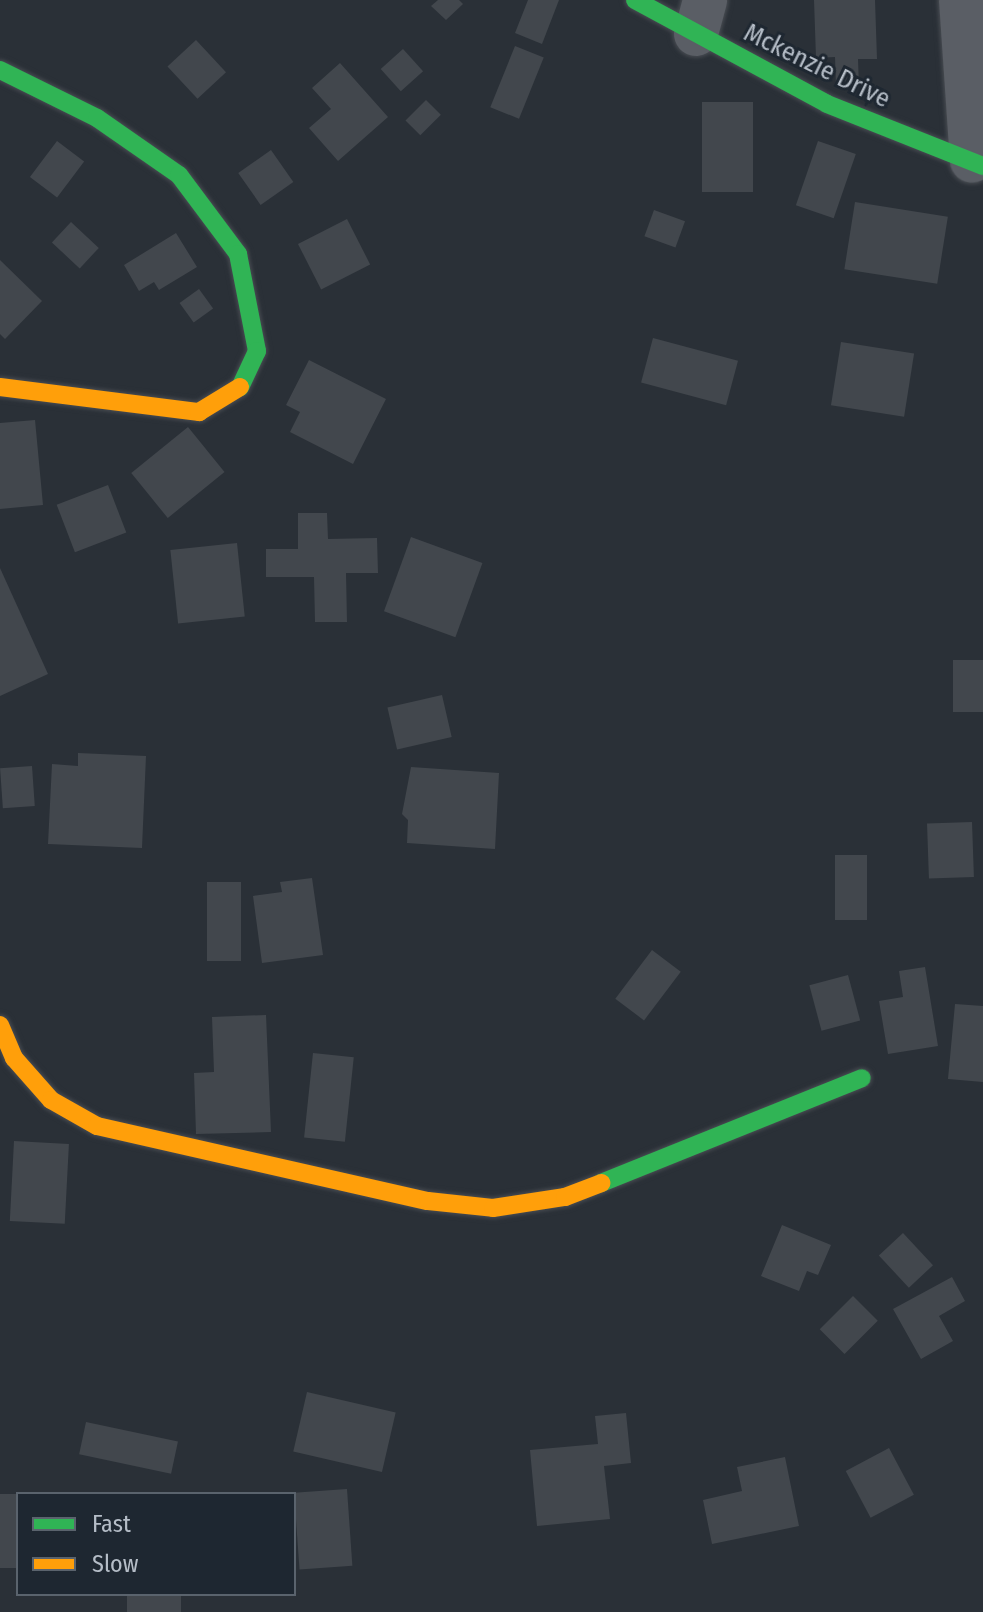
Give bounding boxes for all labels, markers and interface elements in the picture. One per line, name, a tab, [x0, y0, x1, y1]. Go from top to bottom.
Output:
street label: Mckenzie Drive	[739, 17, 895, 115]
legend	[16, 1492, 296, 1596]
text: Fast	[92, 1510, 131, 1538]
text: Slow	[92, 1550, 138, 1578]

